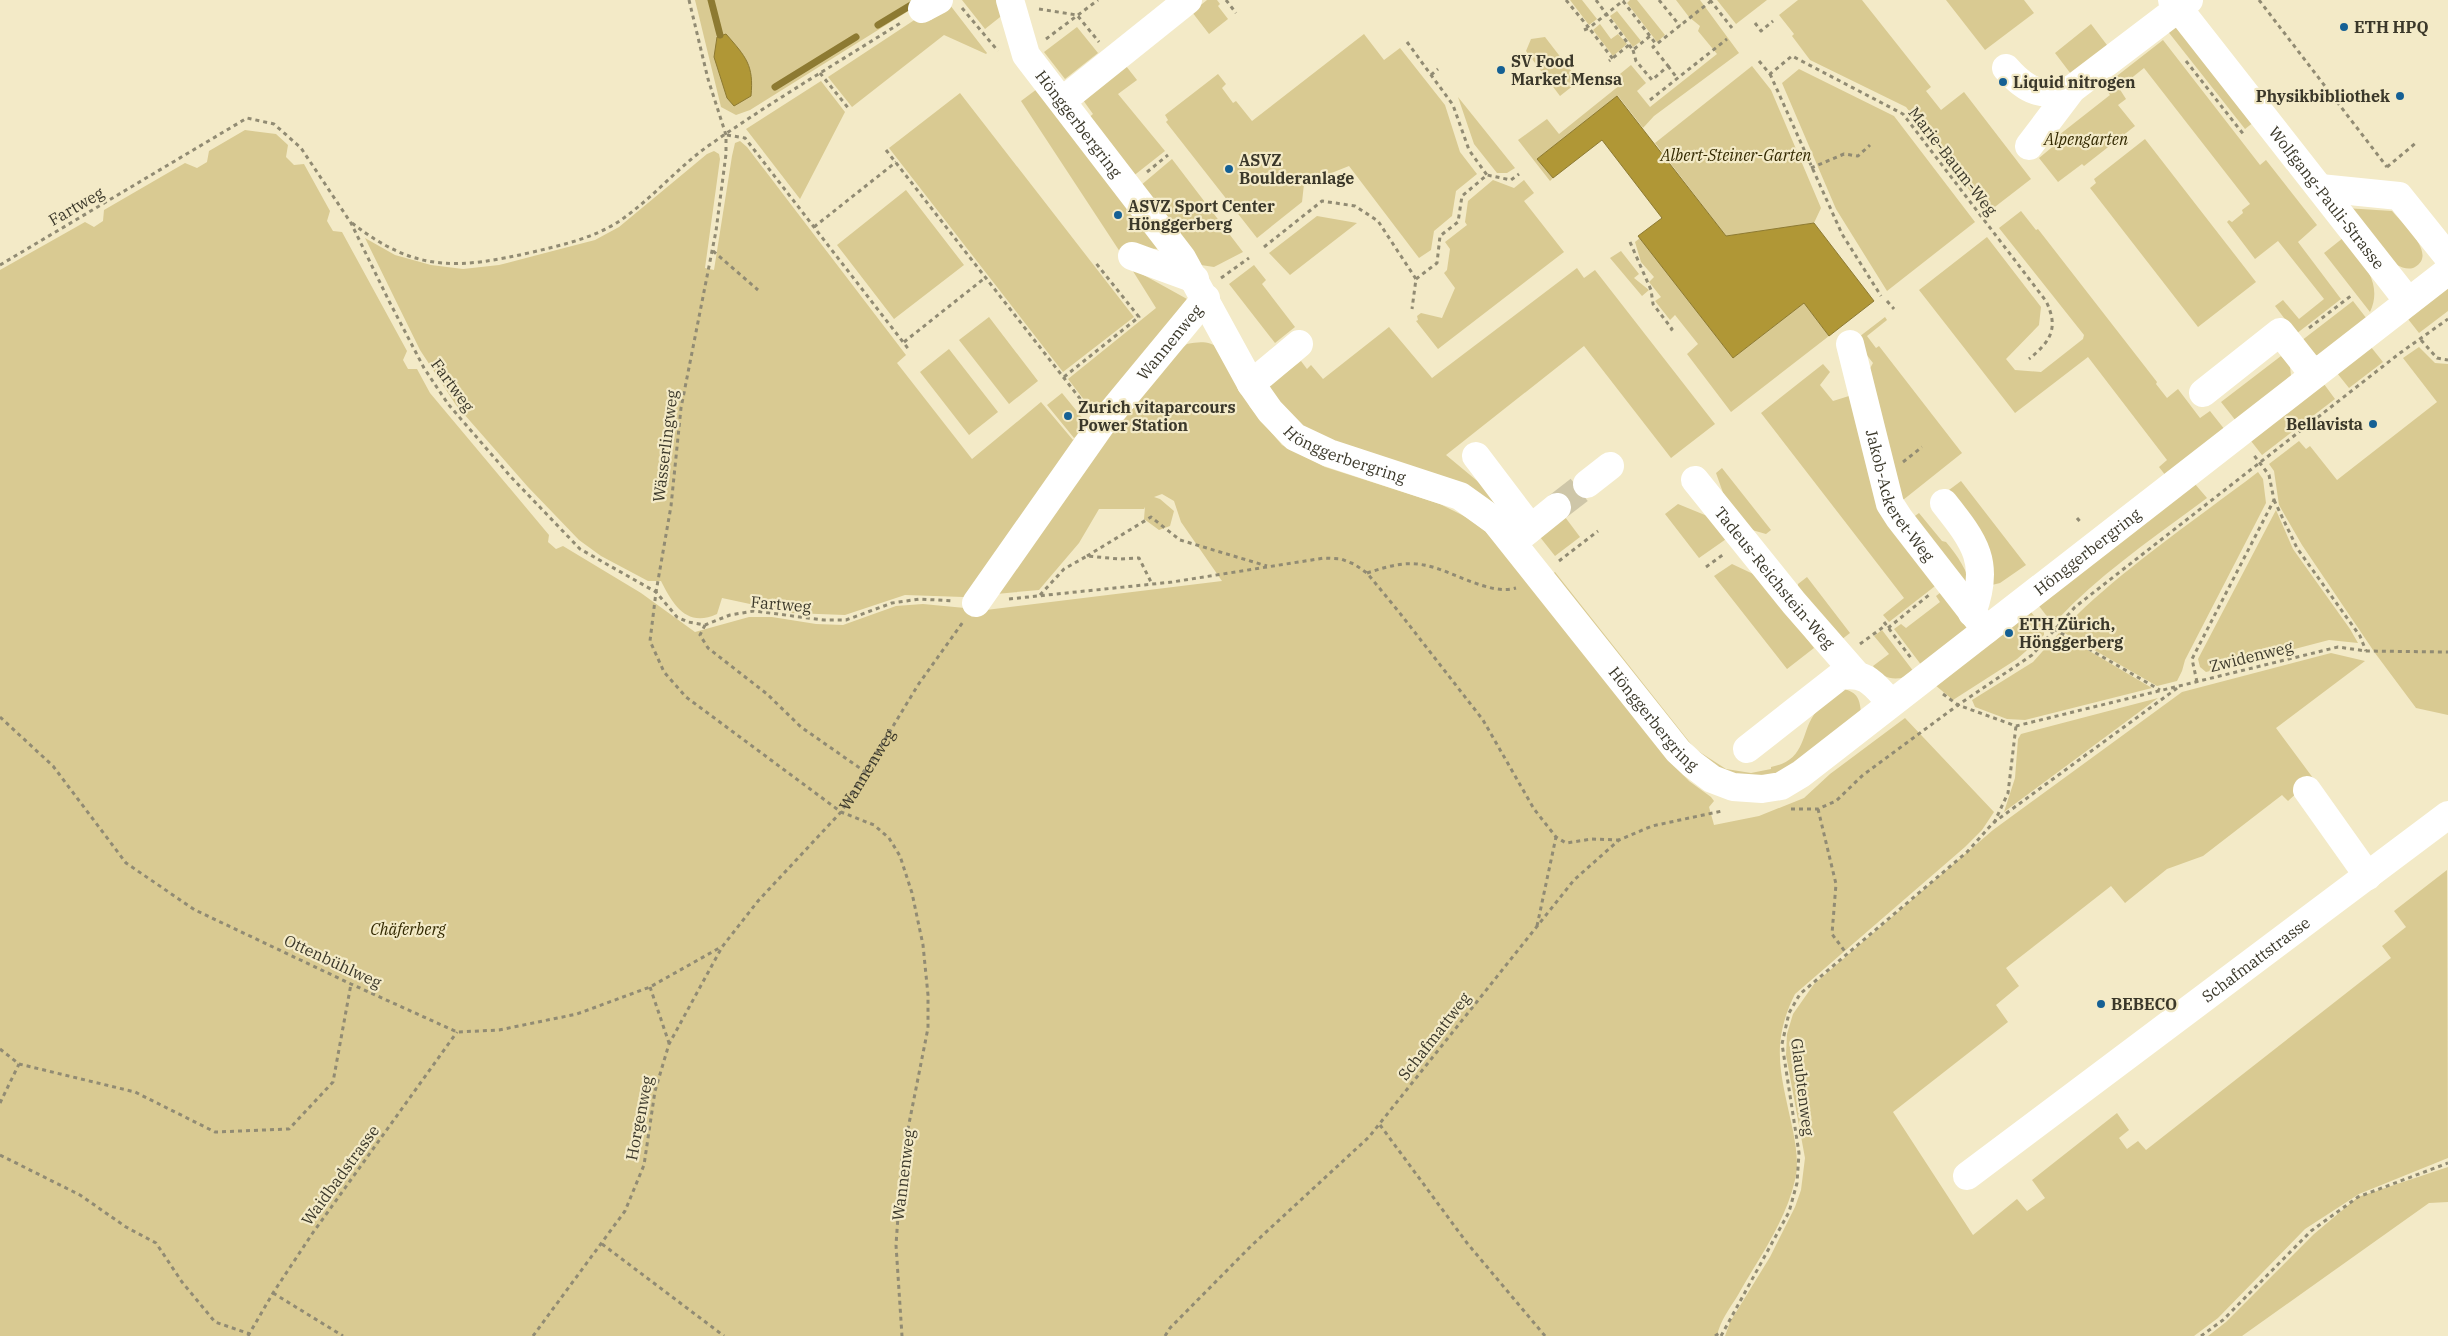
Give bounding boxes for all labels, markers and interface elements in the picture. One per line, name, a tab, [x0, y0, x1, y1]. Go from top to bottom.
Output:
place label: ETH HPQ	[2354, 17, 2429, 37]
marker: ETH HPQ	[2338, 21, 2350, 33]
place label: SV Food Market Mensa	[1511, 51, 1622, 89]
marker: SV Food Market Mensa	[1495, 64, 1507, 76]
street label: Hönggerbergring	[1031, 66, 1127, 182]
place label: Liquid nitrogen	[2013, 72, 2136, 92]
marker: Liquid nitrogen	[1997, 76, 2009, 88]
place label: Physikbibliothek	[2256, 86, 2390, 106]
marker: Physikbibliothek	[2394, 90, 2406, 102]
street label: Marie-Baum-Weg	[1904, 103, 2002, 220]
street label: Wolfgang-Pauli-Strasse	[2265, 122, 2389, 273]
park label: Alpengarten	[2043, 129, 2128, 149]
park label: Albert-Steiner-Garten	[1660, 145, 1811, 165]
place label: ASVZ Boulderanlage	[1239, 150, 1354, 188]
marker: ASVZ Boulderanlage	[1223, 163, 1235, 175]
street label: Fartweg	[45, 182, 107, 230]
place label: ASVZ Sport Center Hönggerberg	[1128, 196, 1275, 234]
marker: ASVZ Sport Center Hönggerberg	[1112, 209, 1124, 221]
street label: Wannenweg	[1132, 300, 1207, 384]
street label: Fartweg	[427, 355, 479, 416]
street label: Wässerlingweg	[648, 388, 682, 503]
place label: Zurich vitaparcours Power Station	[1078, 397, 1236, 435]
marker: Zurich vitaparcours Power Station	[1062, 410, 1074, 422]
place label: Bellavista	[2286, 414, 2363, 434]
marker: Bellavista	[2367, 418, 2379, 430]
street label: Hönggerbergring	[1279, 421, 1409, 488]
street label: Jakob-Ackeret-Weg	[1862, 427, 1939, 566]
street label: Tadeus-Reichstein-Weg	[1710, 502, 1839, 653]
street label: Hönggerbergring	[2030, 504, 2145, 599]
street label: Fartweg	[750, 591, 812, 617]
place label: ETH Zürich, Hönggerberg	[2019, 614, 2124, 652]
marker: ETH Zürich, Hönggerberg	[2003, 627, 2015, 639]
street label: Zwidenweg	[2207, 636, 2295, 676]
street label: Hönggerbergring	[1605, 662, 1703, 775]
street label: Wannenweg	[834, 725, 899, 814]
street label: Schafmattstrasse	[2198, 912, 2314, 1006]
park label: Chäferberg	[370, 919, 446, 939]
street label: Ottenbühlweg	[281, 930, 385, 992]
street label: Schafmattweg	[1393, 988, 1475, 1084]
place label: BEBECO	[2111, 994, 2177, 1014]
marker: BEBECO	[2095, 998, 2107, 1010]
street label: Glaubtenweg	[1787, 1037, 1819, 1137]
street label: Horgenweg	[621, 1074, 657, 1162]
street label: Waidbadstrasse	[297, 1121, 383, 1229]
street label: Wannenweg	[887, 1128, 919, 1222]

